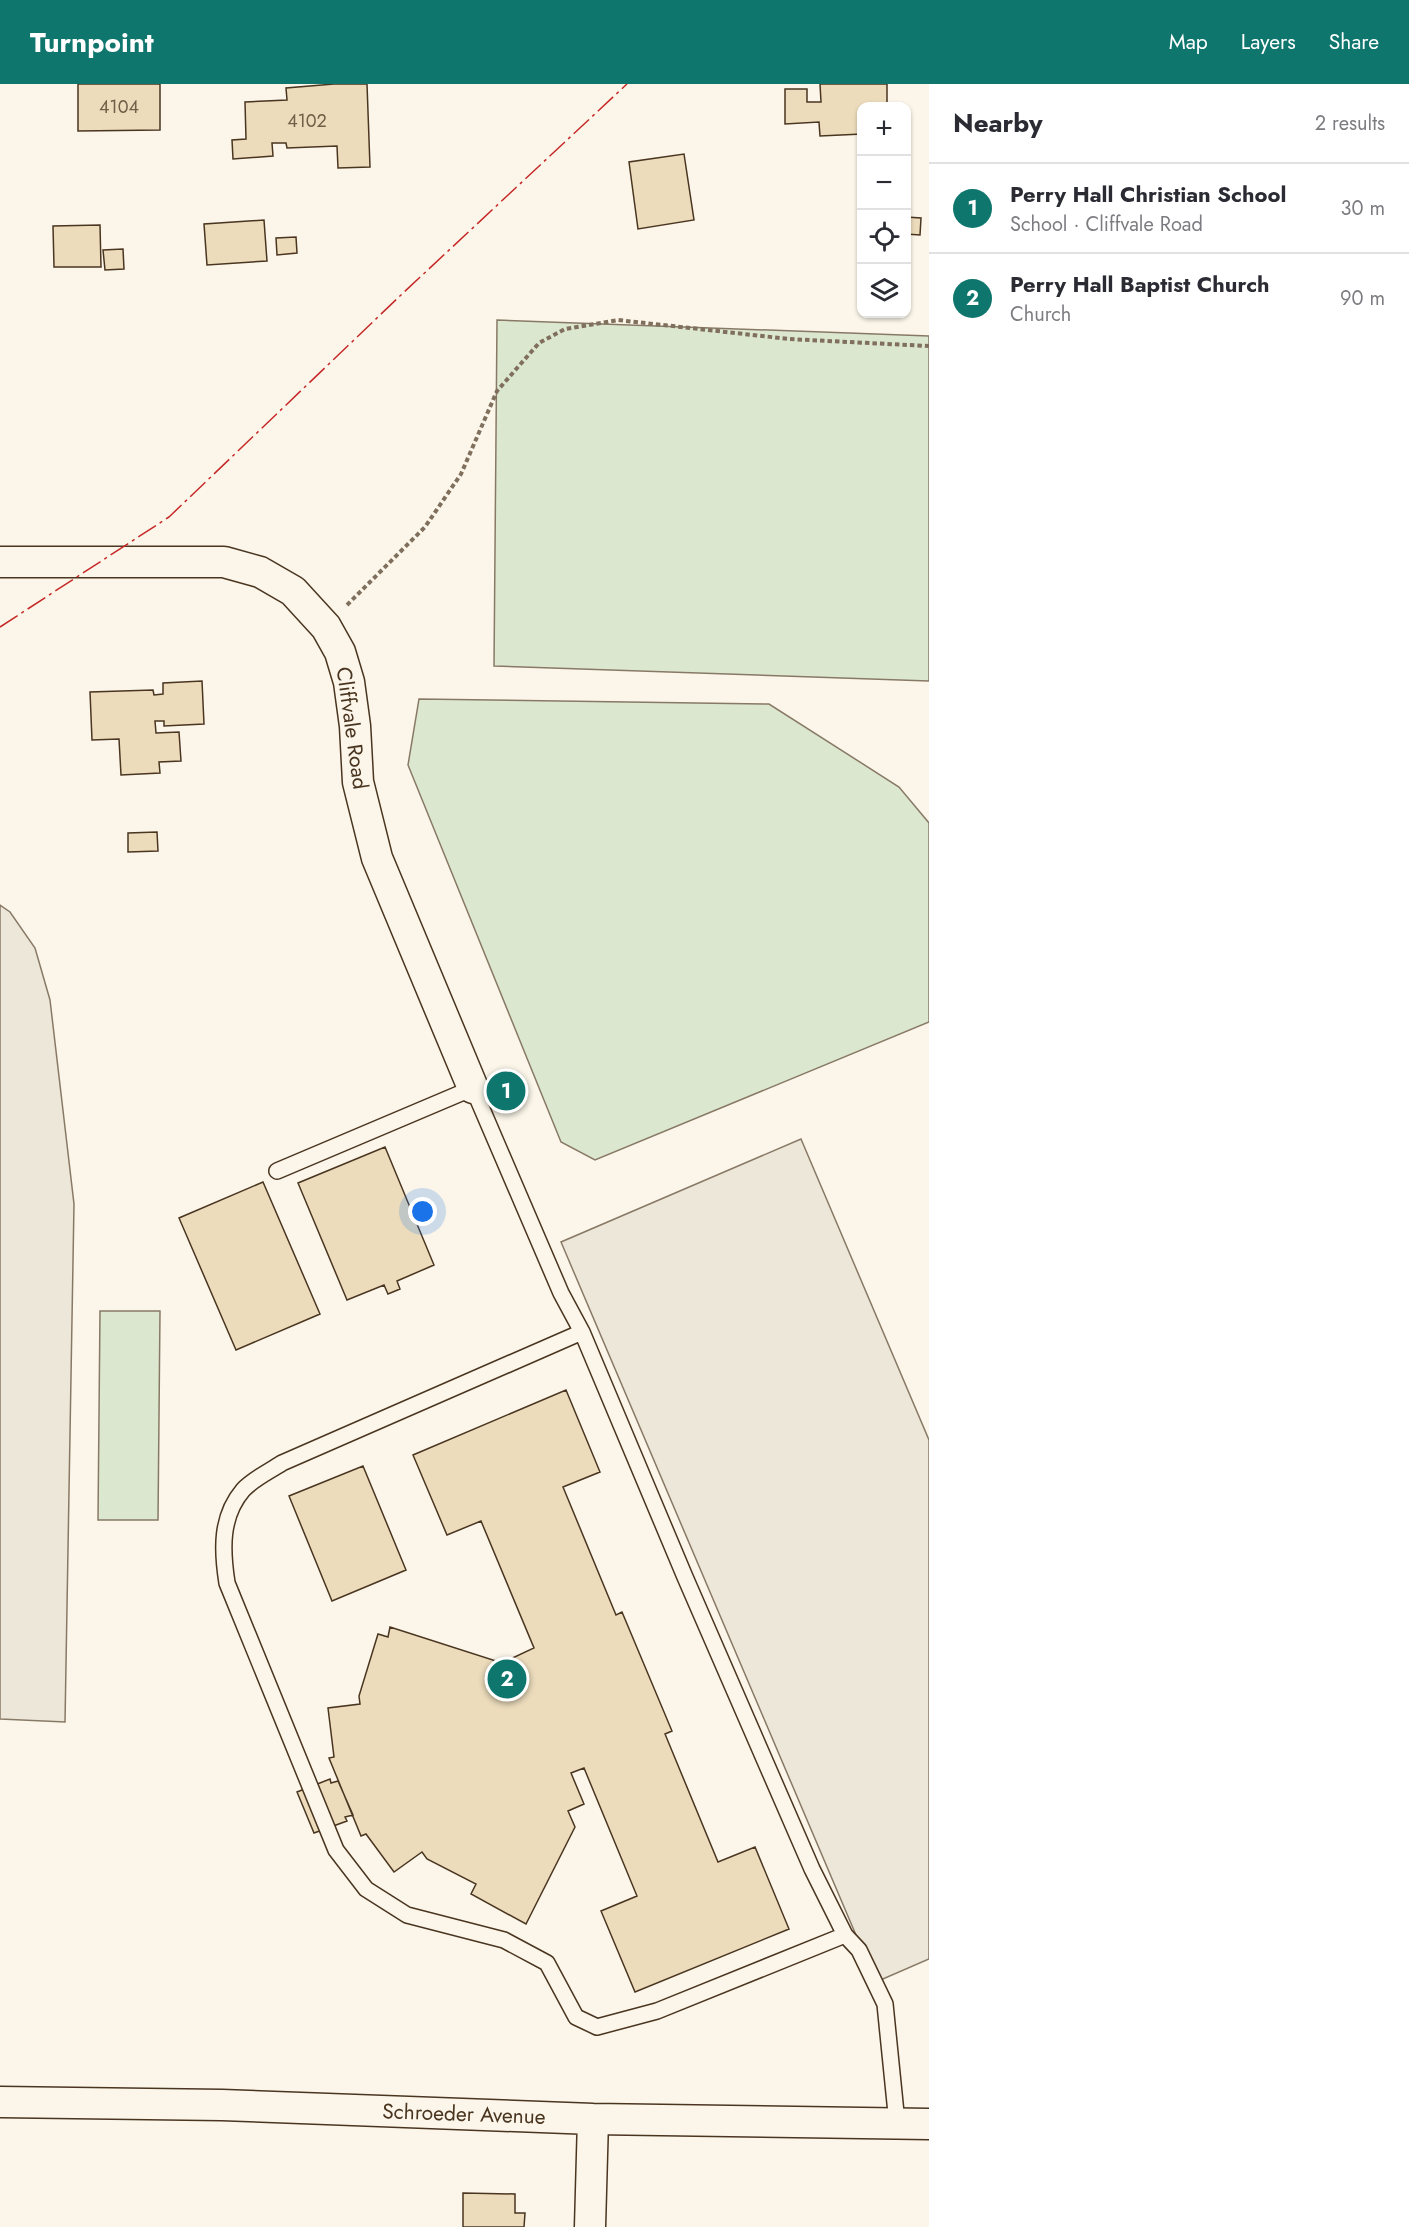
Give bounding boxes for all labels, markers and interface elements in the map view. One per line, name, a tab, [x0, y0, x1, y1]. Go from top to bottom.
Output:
text: Turnpoint	[30, 22, 154, 63]
text: Map	[1169, 27, 1208, 57]
text: Layers	[1241, 27, 1296, 57]
text: Share	[1329, 27, 1379, 57]
house number: 4104	[99, 94, 139, 120]
map controls	[857, 102, 911, 318]
button: +	[857, 102, 911, 156]
text: Nearby	[953, 104, 1042, 142]
house number: 4102	[287, 108, 327, 134]
text: 2 results	[1315, 109, 1385, 138]
button: −	[857, 156, 911, 210]
text: Perry Hall Christian School	[1010, 178, 1286, 210]
text: 1	[967, 194, 978, 223]
text: 30 m	[1340, 194, 1385, 223]
button: locate	[857, 210, 911, 264]
text: School · Cliffvale Road	[1010, 210, 1203, 239]
button: layers	[857, 264, 911, 318]
text: Perry Hall Baptist Church	[1010, 268, 1270, 300]
text: 2	[966, 284, 979, 313]
text: 90 m	[1340, 284, 1385, 313]
text: Church	[1010, 300, 1071, 329]
street label: Cliffvale Road	[329, 665, 375, 791]
pin: 1	[486, 1068, 526, 1114]
your location	[408, 1197, 437, 1226]
pin: 2	[488, 1656, 526, 1702]
street label: Schroeder Avenue	[382, 2096, 546, 2132]

